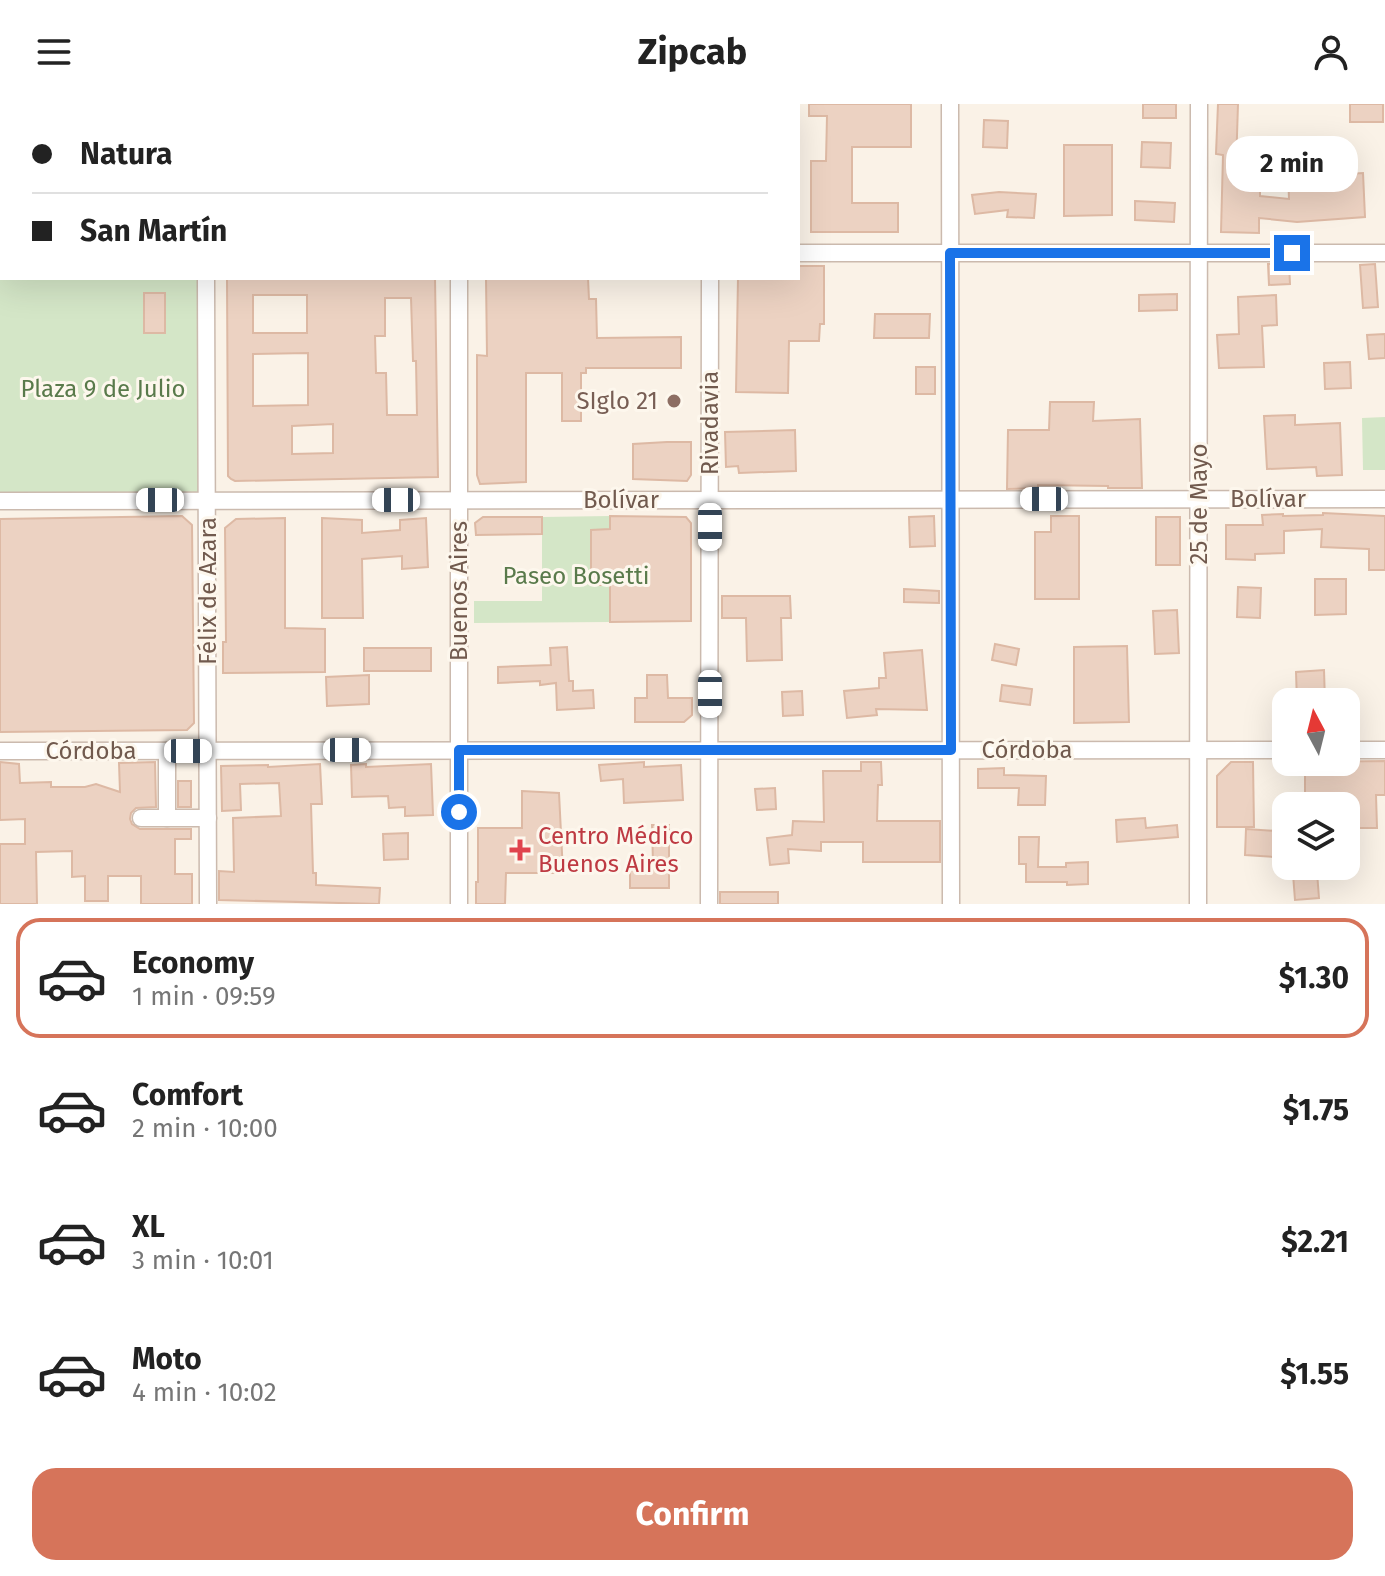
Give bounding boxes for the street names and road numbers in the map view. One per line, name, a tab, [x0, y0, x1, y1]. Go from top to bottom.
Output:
street label: Rivadavia	[696, 371, 724, 475]
street label: 25 de Mayo	[1185, 443, 1213, 565]
street label: Bolívar	[1230, 485, 1307, 513]
street label: Bolívar	[583, 486, 660, 514]
street label: Félix de Azara	[194, 517, 222, 665]
street label: Buenos Aires	[445, 521, 473, 661]
street label: Córdoba	[982, 736, 1072, 764]
street label: Córdoba	[46, 737, 136, 765]

